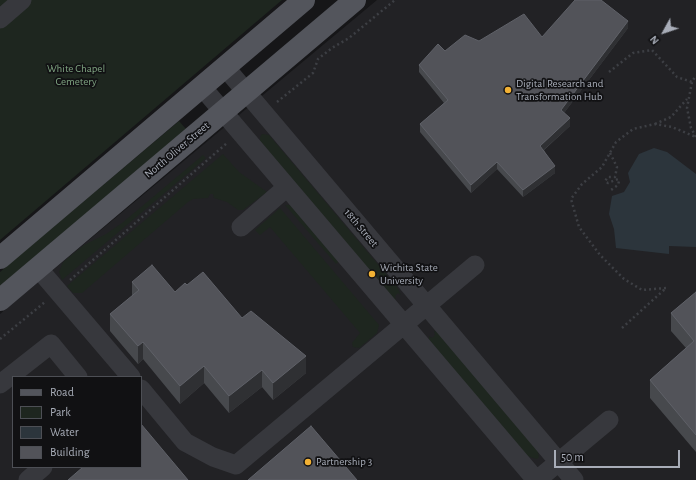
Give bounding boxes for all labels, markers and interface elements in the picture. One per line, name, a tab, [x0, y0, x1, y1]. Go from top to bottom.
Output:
north arrow	[644, 12, 684, 52]
text: N	[648, 34, 661, 47]
park label: White Chapel Cemetery	[47, 62, 105, 88]
place label: Digital Research and Transformation Hub	[516, 77, 603, 103]
marker: Digital Research and Transformation Hub	[503, 85, 513, 95]
street label: North Oliver Street	[142, 119, 212, 181]
street label: 18th Street	[341, 206, 381, 250]
place label: Wichita State University	[380, 261, 438, 287]
marker: Wichita State University	[367, 269, 377, 279]
legend	[12, 376, 142, 468]
text: Road	[50, 386, 74, 398]
text: Park	[50, 406, 71, 418]
text: Water	[50, 426, 79, 438]
scale bar	[556, 442, 682, 468]
text: Building	[50, 446, 90, 458]
text: 50 m	[561, 451, 584, 463]
place label: Partnership 3	[316, 455, 372, 469]
marker: Partnership 3	[303, 457, 313, 467]

